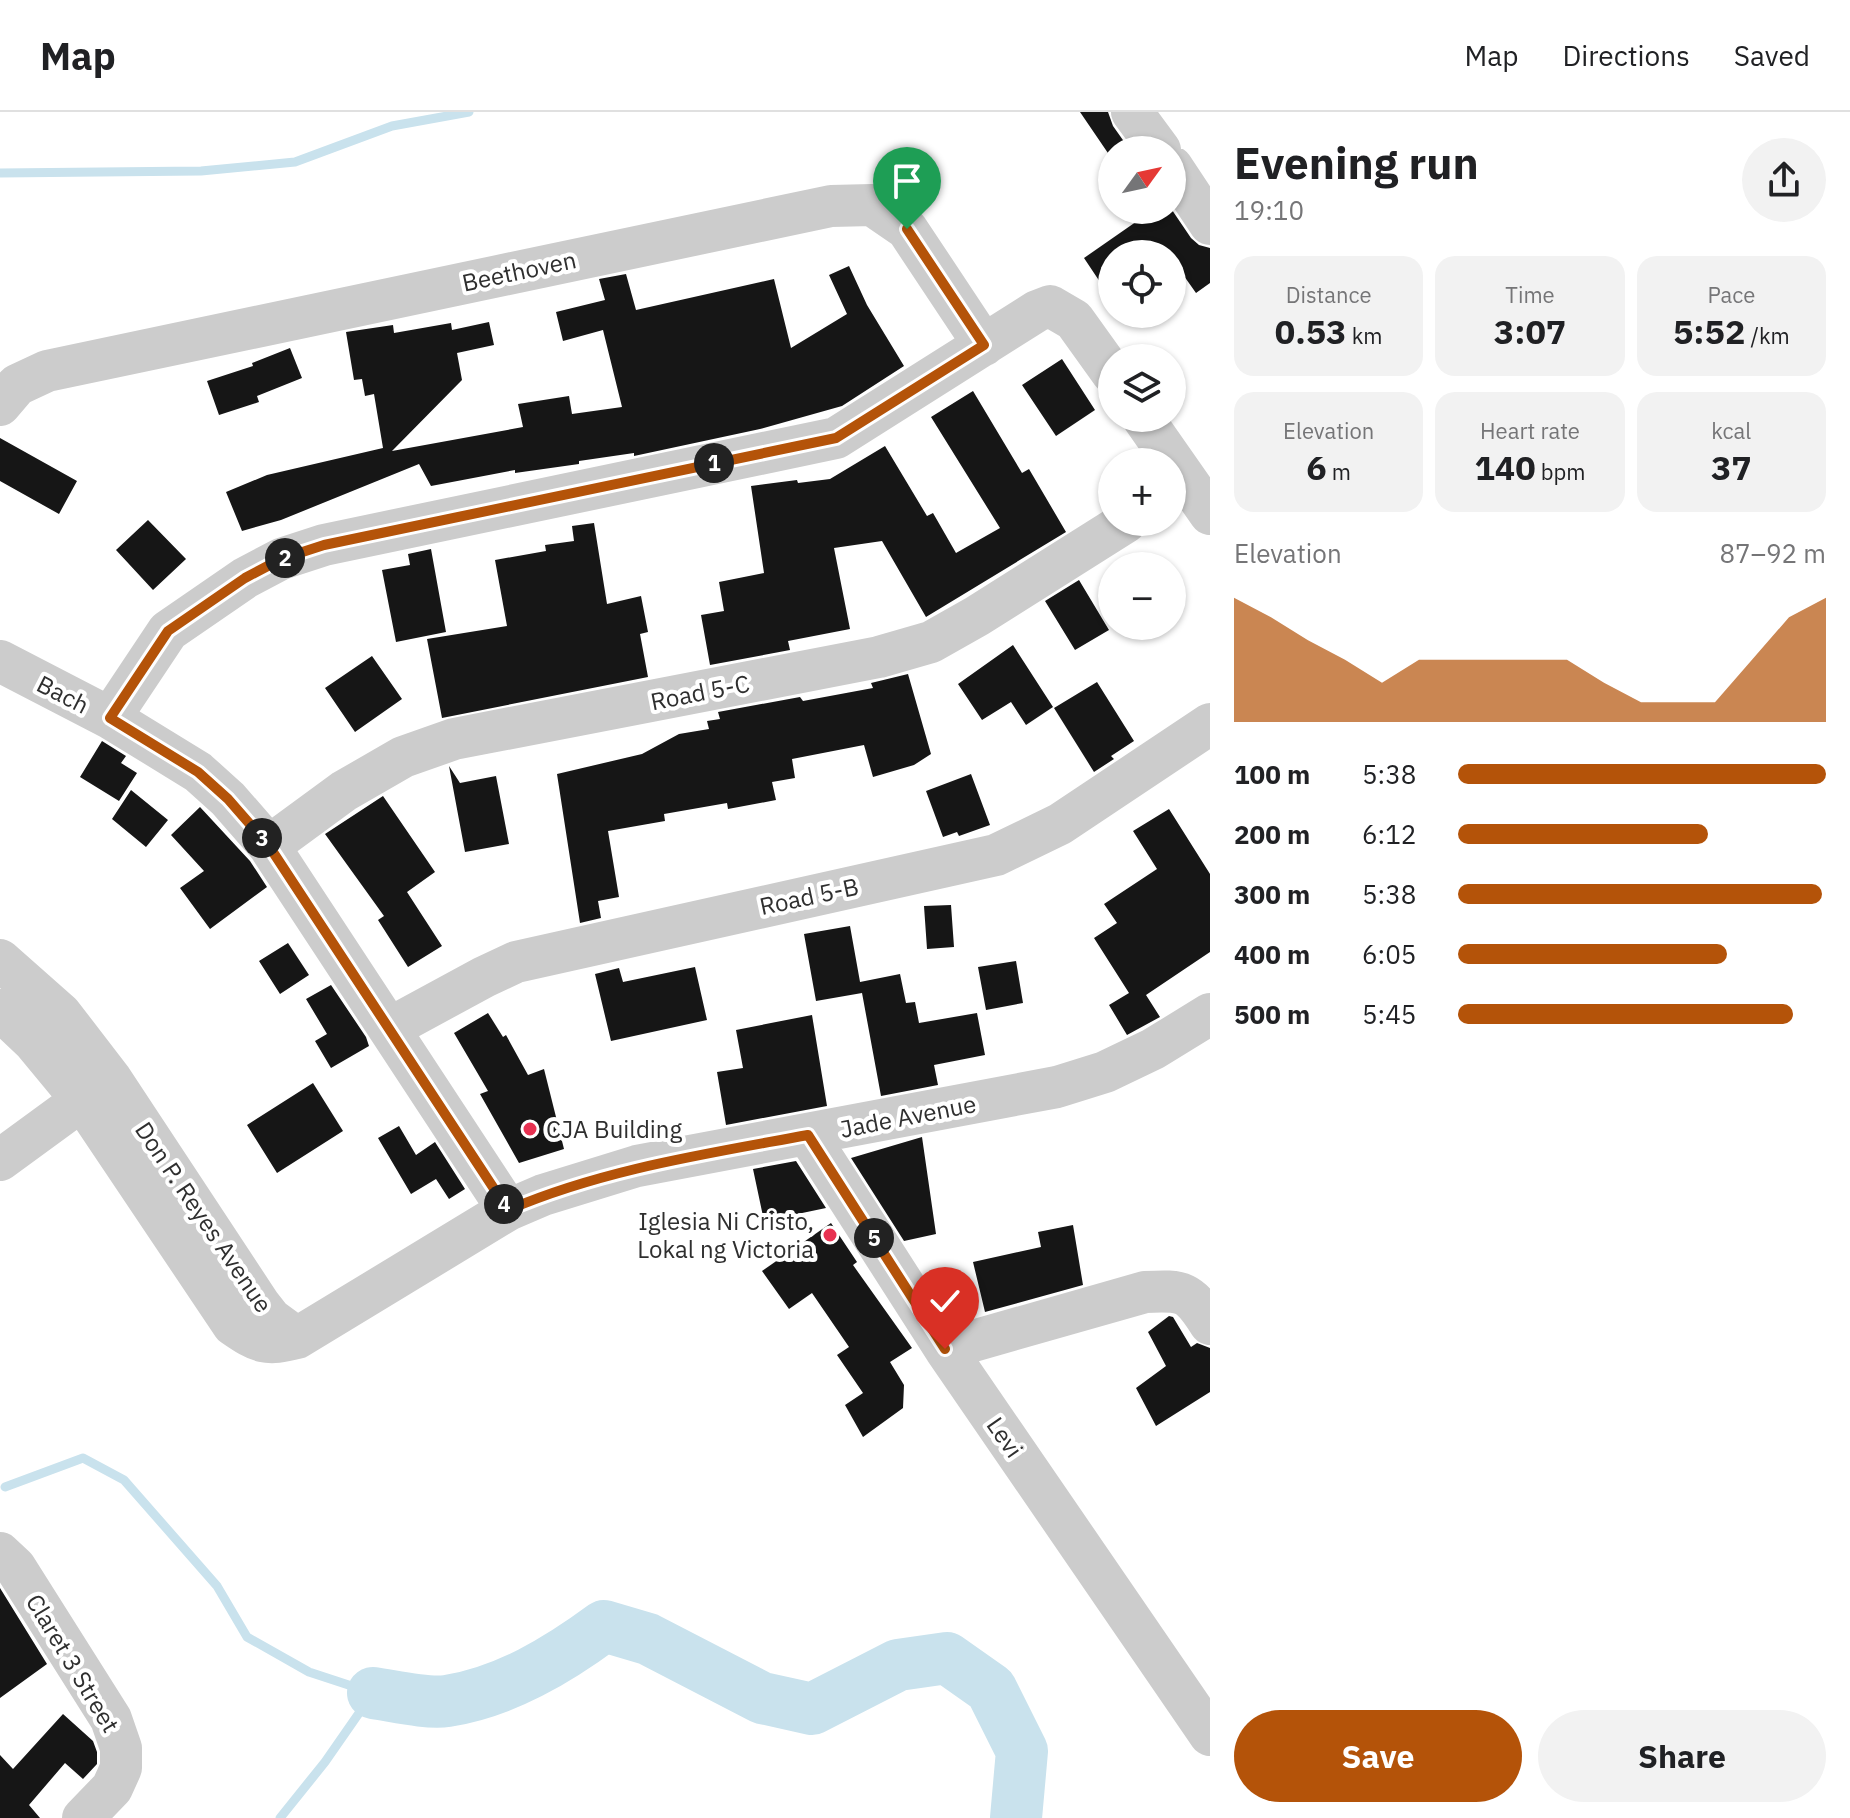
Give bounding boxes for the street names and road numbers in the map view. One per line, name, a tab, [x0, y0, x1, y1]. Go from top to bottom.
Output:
street label: Beethoven	[459, 243, 579, 299]
street label: Bach	[32, 667, 94, 721]
street label: Road 5-C	[648, 667, 752, 717]
street label: Road 5-B	[757, 870, 861, 922]
street label: Jade Avenue	[837, 1087, 979, 1145]
street label: Don P. Reyes Avenue	[128, 1115, 280, 1319]
street label: Levi	[980, 1410, 1030, 1464]
street label: Claret 3 Street	[19, 1588, 127, 1738]

